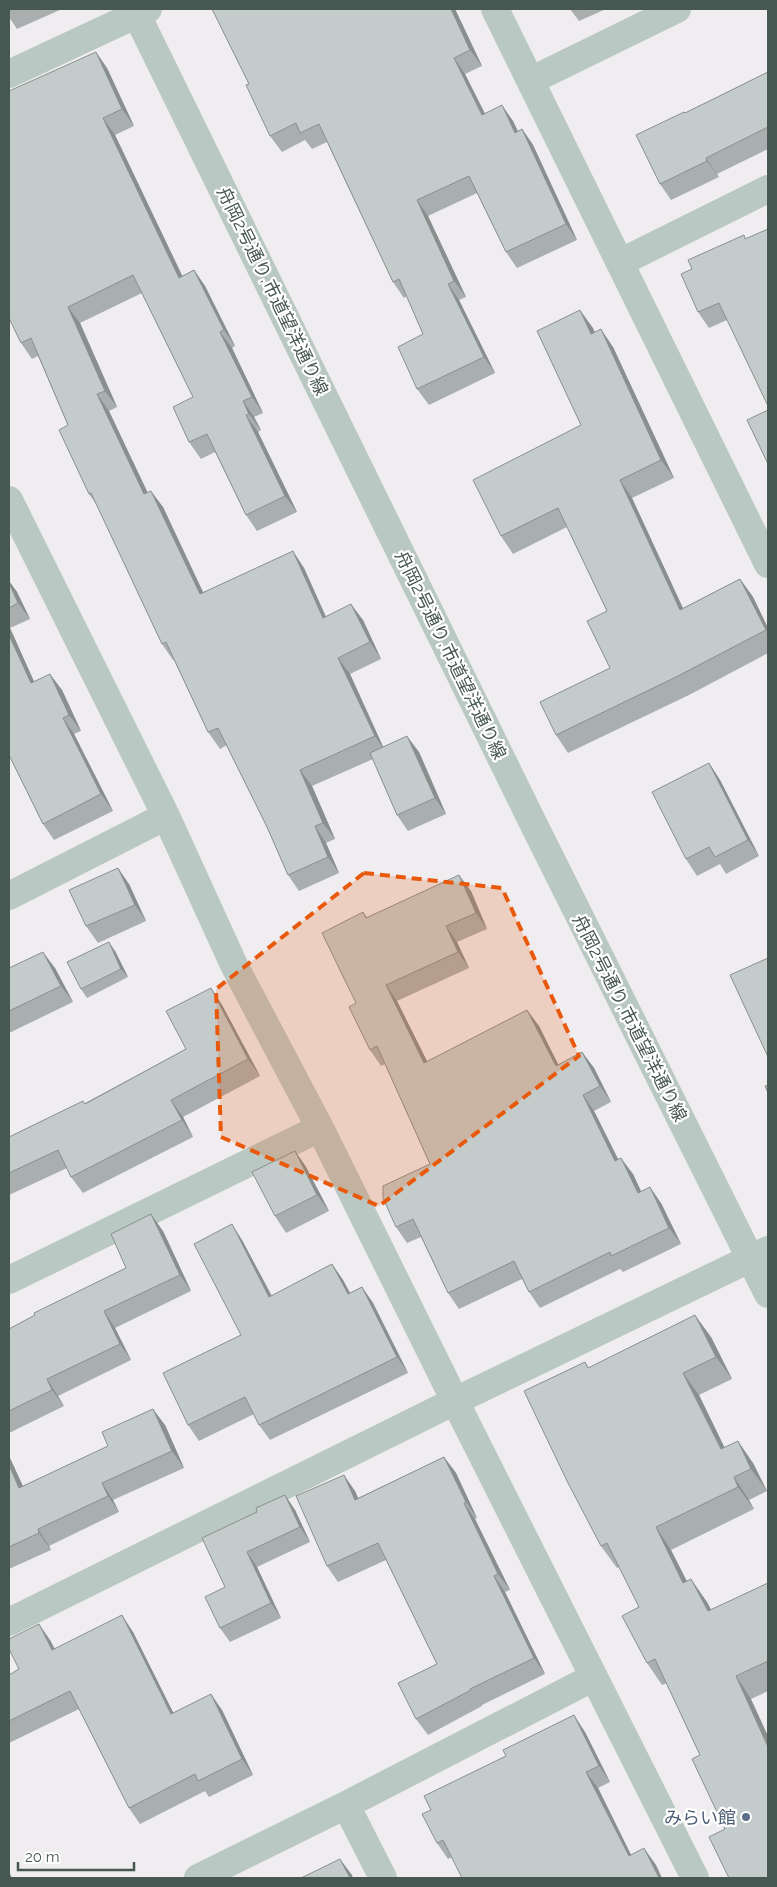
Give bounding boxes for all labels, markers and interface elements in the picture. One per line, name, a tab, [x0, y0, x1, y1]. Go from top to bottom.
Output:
street label: 舟岡2号通り,市道望洋通り線	[213, 183, 333, 399]
street label: 舟岡2号通り,市道望洋通り線	[391, 547, 511, 763]
street label: 舟岡2号通り,市道望洋通り線	[569, 911, 691, 1125]
place label: みらい館	[664, 1807, 736, 1828]
marker: みらい館	[740, 1811, 752, 1823]
scale bar	[18, 1840, 134, 1872]
text: 20 m	[25, 1848, 60, 1866]

